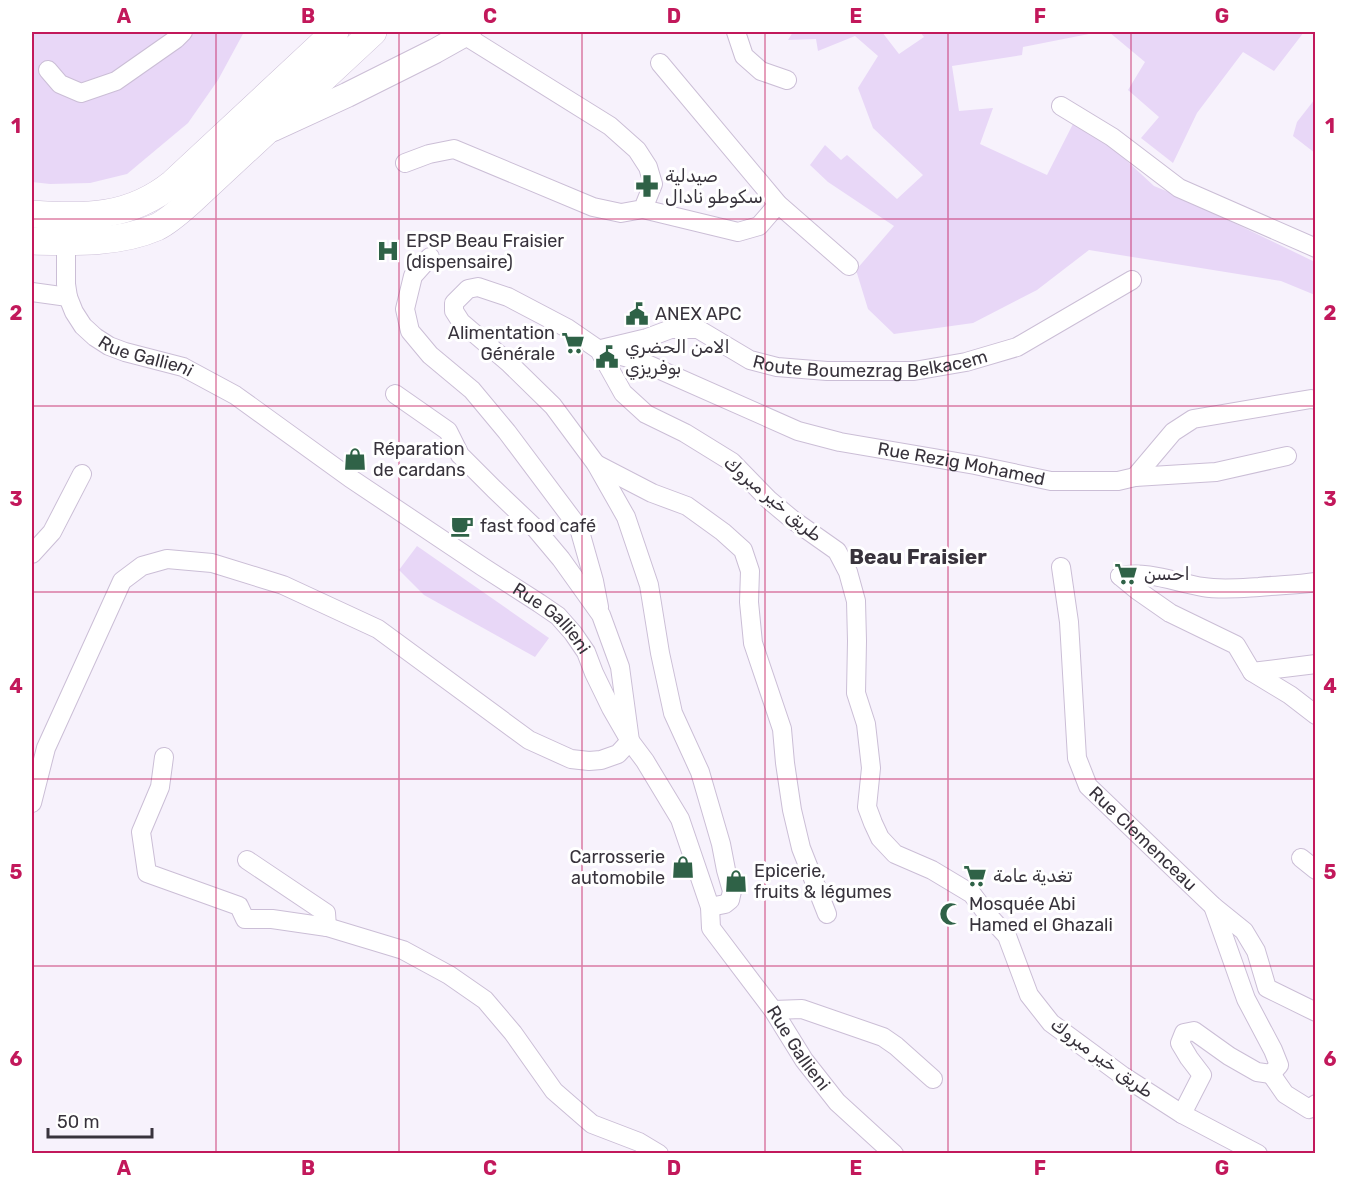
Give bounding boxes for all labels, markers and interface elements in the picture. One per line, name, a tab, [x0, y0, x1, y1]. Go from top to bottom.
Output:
text: A	[117, 4, 132, 28]
text: B	[301, 4, 315, 28]
text: C	[483, 4, 497, 28]
text: D	[667, 4, 681, 28]
text: E	[850, 4, 862, 28]
text: F	[1034, 4, 1046, 28]
text: G	[1215, 4, 1229, 28]
text: 1	[11, 114, 21, 138]
text: 1	[1325, 114, 1335, 138]
place label: صيدلية سكوطو نادال	[665, 165, 763, 208]
pharmacy icon: صيدلية سكوطو نادال	[634, 173, 660, 199]
place label: EPSP Beau Fraisier (dispensaire)	[406, 230, 564, 273]
hospital icon: EPSP Beau Fraisier (dispensaire)	[375, 238, 401, 264]
text: 2	[10, 301, 23, 325]
public building icon: ANEX APC	[624, 301, 650, 327]
text: 2	[1324, 301, 1337, 325]
place label: ANEX APC	[655, 303, 741, 325]
place label: Alimentation Générale	[448, 322, 555, 365]
supermarket icon: Alimentation Générale	[560, 330, 586, 356]
street label: Rue Gallieni	[94, 331, 197, 381]
place label: الامن الحضري بوفريزي	[625, 336, 730, 380]
public building icon: الامن الحضري بوفريزي	[594, 344, 620, 370]
street label: Route Boumezrag Belkacem	[750, 345, 990, 382]
place label: Réparation de cardans	[373, 438, 465, 481]
street label: Rue Rezig Mohamed	[876, 438, 1047, 490]
shop icon: Réparation de cardans	[342, 446, 368, 472]
street label: طريق خير مبروك	[719, 451, 827, 547]
text: 3	[9, 487, 23, 511]
text: 3	[1323, 487, 1337, 511]
cafe icon: fast food café	[449, 513, 475, 539]
place label: fast food café	[480, 515, 596, 537]
district label: Beau Fraisier	[849, 544, 987, 569]
supermarket icon: احسن	[1113, 561, 1139, 587]
place label: احسن	[1144, 563, 1190, 585]
street label: Rue Gallieni	[508, 578, 595, 658]
text: 4	[9, 674, 23, 698]
text: 4	[1323, 674, 1337, 698]
street label: Rue Clemenceau	[1084, 782, 1202, 896]
place label: Carrosserie automobile	[570, 846, 665, 889]
shop icon: Carrosserie automobile	[670, 854, 696, 880]
text: 5	[10, 860, 23, 884]
place label: Epicerie, fruits & légumes	[754, 860, 892, 903]
text: 5	[1324, 860, 1337, 884]
supermarket icon: تغدية عامة	[962, 863, 988, 889]
place label: تغدية عامة	[993, 865, 1073, 887]
shop icon: Epicerie, fruits & légumes	[723, 868, 749, 894]
place label: Mosquée Abi Hamed el Ghazali	[969, 893, 1113, 936]
mosque icon: Mosquée Abi Hamed el Ghazali	[938, 901, 964, 927]
street label: Rue Gallieni	[762, 1002, 835, 1095]
street label: طريق خير مبروك	[1046, 1013, 1158, 1103]
text: 6	[9, 1047, 23, 1071]
text: 6	[1323, 1047, 1337, 1071]
scale bar	[48, 1101, 152, 1139]
text: 50 m	[57, 1111, 100, 1133]
text: A	[117, 1156, 132, 1180]
text: B	[301, 1156, 315, 1180]
text: C	[483, 1156, 497, 1180]
text: D	[667, 1156, 681, 1180]
text: E	[850, 1156, 862, 1180]
text: F	[1034, 1156, 1046, 1180]
text: G	[1215, 1156, 1229, 1180]

